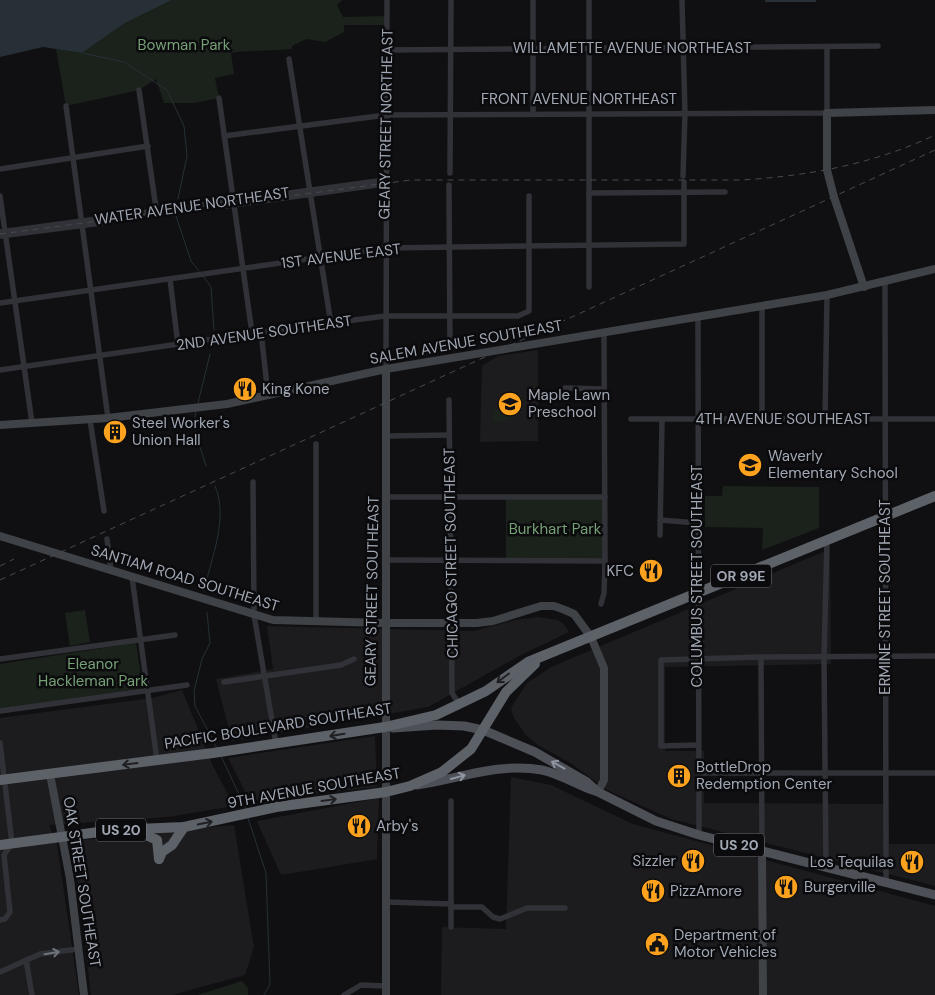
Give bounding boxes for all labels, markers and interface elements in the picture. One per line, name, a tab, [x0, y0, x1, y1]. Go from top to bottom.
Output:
street label: GEARY STREET NORTHEAST	[374, 28, 398, 220]
park label: Bowman Park	[138, 35, 231, 55]
street label: WILLAMETTE AVENUE NORTHEAST	[513, 38, 751, 58]
street label: FRONT AVENUE NORTHEAST	[481, 89, 677, 109]
street label: WATER AVENUE NORTHEAST	[93, 182, 291, 230]
street label: 1ST AVENUE EAST	[280, 239, 402, 273]
street label: 2ND AVENUE SOUTHEAST	[175, 311, 353, 355]
street label: SALEM AVENUE SOUTHEAST	[368, 315, 564, 369]
restaurant icon: King Kone	[232, 376, 258, 402]
place label: King Kone	[262, 379, 330, 399]
place label: Maple Lawn Preschool	[528, 385, 610, 422]
school or university icon: Maple Lawn Preschool	[497, 391, 523, 417]
street label: 4TH AVENUE SOUTHEAST	[696, 409, 870, 429]
place label: Steel Worker's Union Hall	[132, 413, 230, 450]
building icon: Steel Worker's Union Hall	[102, 419, 128, 445]
place label: Waverly Elementary School	[768, 446, 898, 483]
street label: CHICAGO STREET SOUTHEAST	[439, 448, 463, 658]
school or university icon: Waverly Elementary School	[737, 452, 763, 478]
street label: COLUMBUS STREET SOUTHEAST	[687, 464, 707, 688]
street label: GEARY STREET SOUTHEAST	[360, 496, 384, 686]
street label: ERMINE STREET SOUTHEAST	[875, 499, 895, 695]
park label: Burkhart Park	[509, 519, 602, 539]
street label: SANTIAM ROAD SOUTHEAST	[89, 540, 281, 616]
restaurant icon: KFC	[638, 558, 664, 584]
place label: KFC	[606, 561, 634, 581]
road number: OR 99E	[711, 564, 771, 588]
park label: Eleanor Hackleman Park	[38, 654, 149, 691]
one-way arrow	[496, 673, 510, 683]
street label: PACIFIC BOULEVARD SOUTHEAST	[163, 698, 393, 754]
one-way arrow	[329, 730, 345, 740]
place label: BottleDrop Redemption Center	[696, 757, 832, 794]
one-way arrow	[123, 759, 139, 769]
one-way arrow	[551, 760, 566, 769]
street label: 9TH AVENUE SOUTHEAST	[226, 763, 402, 813]
building icon: BottleDrop Redemption Center	[666, 763, 692, 789]
one-way arrow	[449, 772, 465, 782]
street label: OAK STREET SOUTHEAST	[59, 795, 105, 969]
one-way arrow	[320, 795, 336, 805]
restaurant icon: Arby's	[346, 813, 372, 839]
place label: Arby's	[376, 816, 419, 836]
road number: US 20	[96, 818, 146, 842]
one-way arrow	[196, 818, 212, 827]
road number: US 20	[714, 834, 764, 856]
restaurant icon: Sizzler	[680, 848, 706, 874]
restaurant icon: Los Tequilas	[899, 849, 925, 875]
place label: Sizzler	[633, 851, 676, 871]
place label: Los Tequilas	[810, 852, 894, 872]
restaurant icon: Burgerville	[773, 874, 799, 900]
place label: Burgerville	[804, 877, 876, 897]
restaurant icon: PizzAmore	[640, 878, 666, 904]
place label: PizzAmore	[670, 881, 742, 901]
place label: Department of Motor Vehicles	[674, 925, 777, 962]
public building icon: Department of Motor Vehicles	[644, 931, 670, 957]
one-way arrow	[43, 947, 59, 957]

